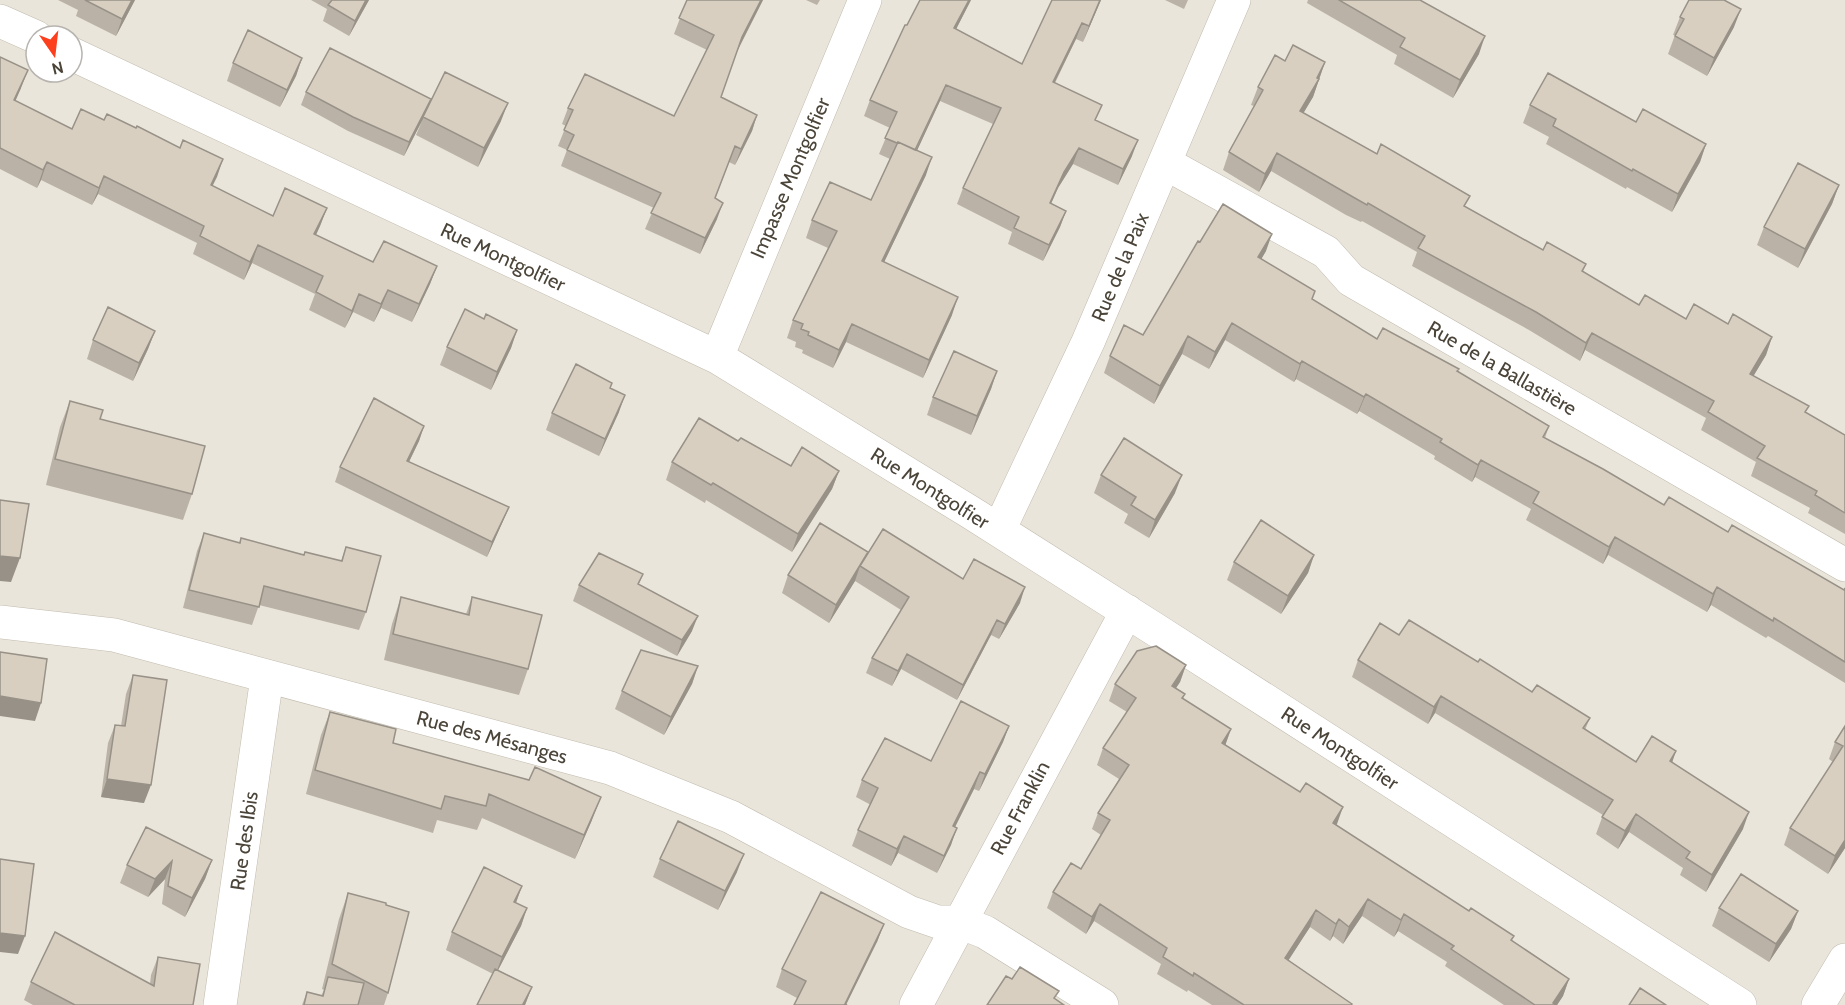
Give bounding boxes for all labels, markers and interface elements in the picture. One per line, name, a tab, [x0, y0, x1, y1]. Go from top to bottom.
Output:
north arrow	[24, 24, 84, 84]
text: N	[50, 57, 65, 79]
street label: Impasse Montgolfier	[745, 93, 835, 262]
street label: Rue de la Paix	[1086, 208, 1154, 325]
street label: Rue Montgolfier	[437, 218, 570, 297]
street label: Rue de la Ballastière	[1423, 316, 1581, 420]
street label: Rue Montgolfier	[866, 442, 994, 534]
street label: Rue Montgolfier	[1277, 701, 1404, 795]
street label: Rue des Mésanges	[414, 705, 570, 769]
street label: Rue Franklin	[985, 757, 1055, 859]
street label: Rue des Ibis	[225, 790, 263, 892]

